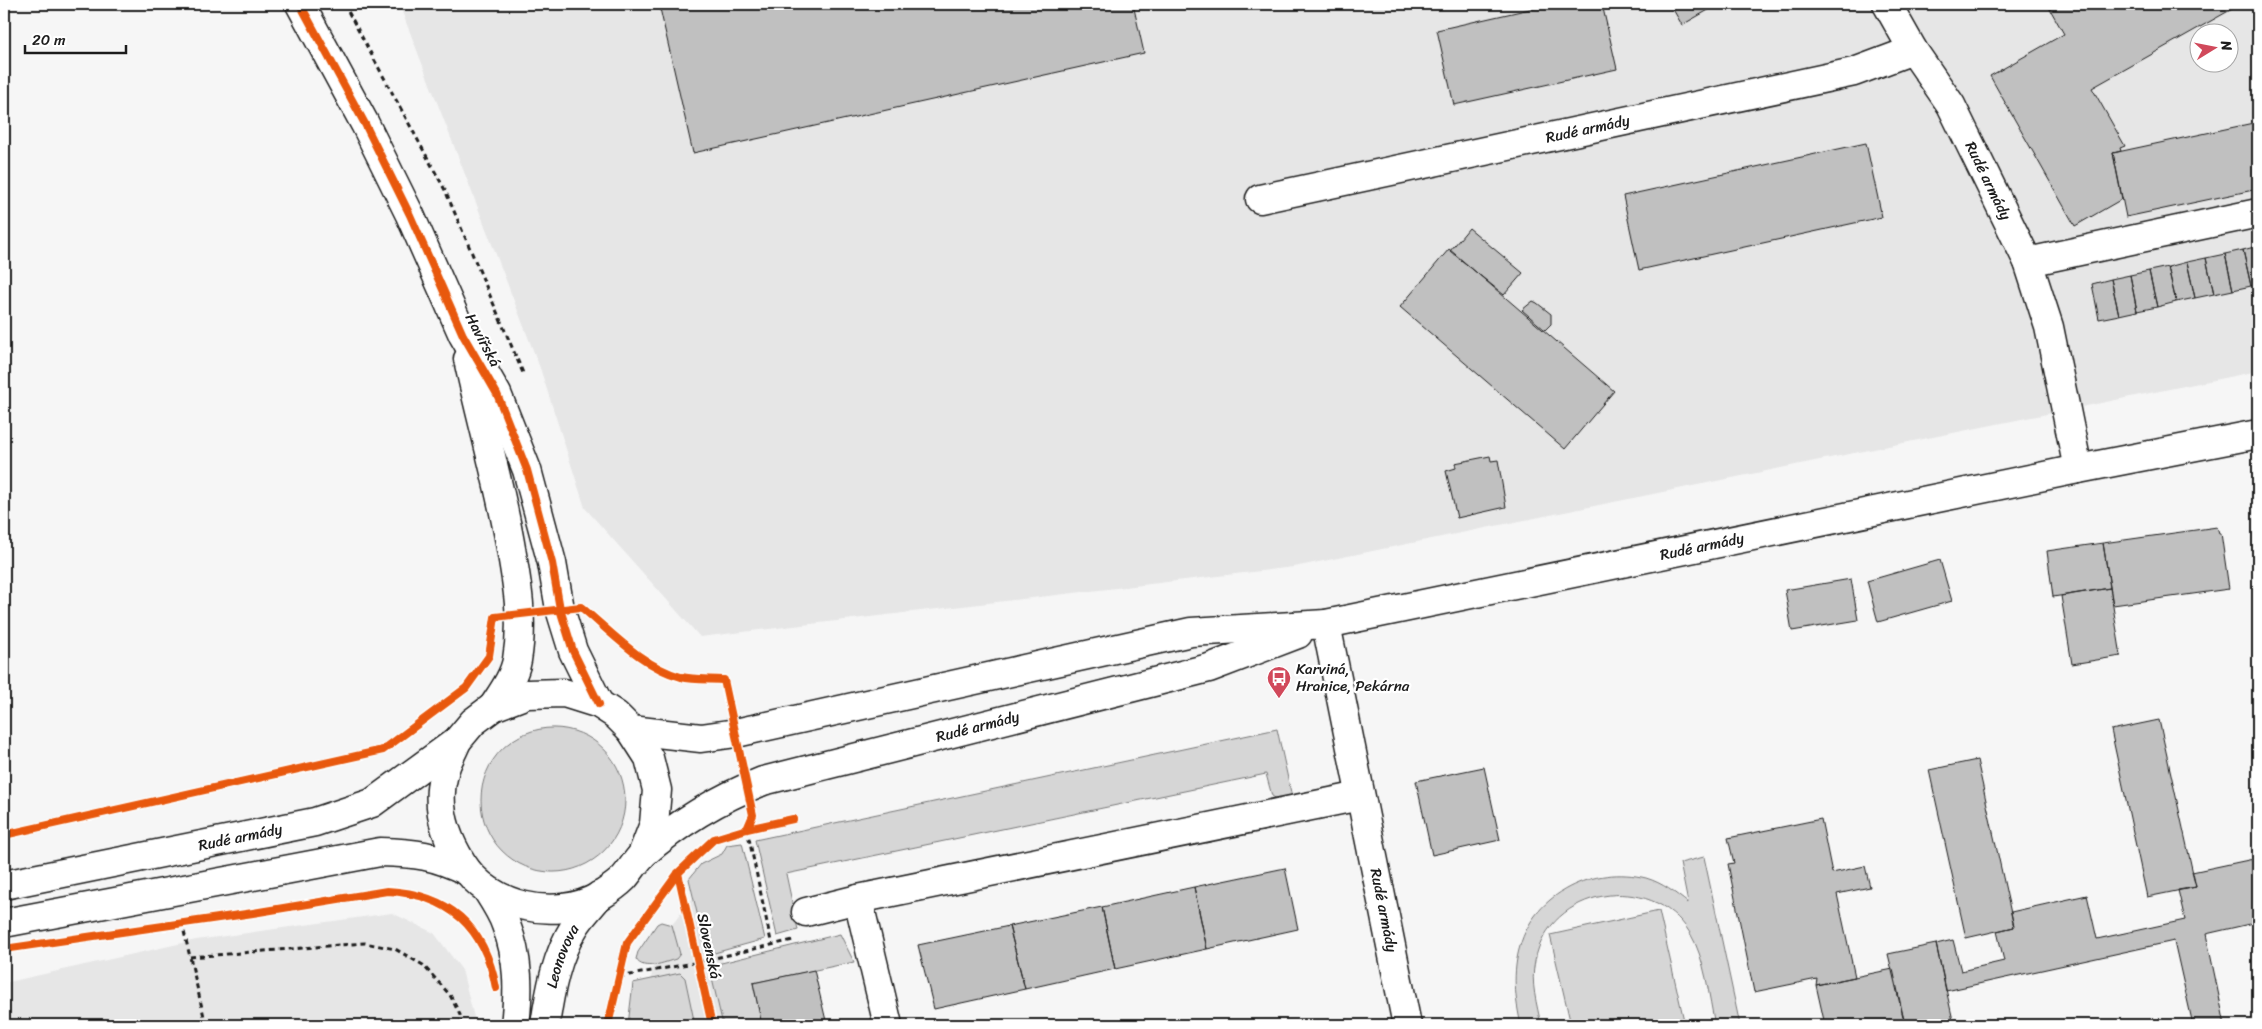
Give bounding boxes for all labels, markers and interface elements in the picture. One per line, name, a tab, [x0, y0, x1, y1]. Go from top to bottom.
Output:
scale bar	[25, 22, 126, 54]
north arrow	[2190, 22, 2240, 72]
text: 20 m	[32, 27, 66, 53]
text: N	[2213, 38, 2240, 53]
street label: Rudé armády	[1543, 107, 1632, 151]
street label: Rudé armády	[1958, 137, 2019, 225]
street label: Havířská	[458, 308, 508, 372]
street label: Rudé armády	[1658, 525, 1746, 568]
place label: Karviná, Hranice, Pekárna	[1296, 656, 1410, 699]
bus stop icon: Karviná, Hranice, Pekárna	[1266, 665, 1292, 699]
street label: Rudé armády	[933, 704, 1022, 750]
street label: Rudé armády	[196, 816, 285, 858]
street label: Rudé armády	[1363, 866, 1405, 955]
street label: Slovenská	[689, 911, 729, 982]
street label: Leonovova	[539, 919, 586, 991]

